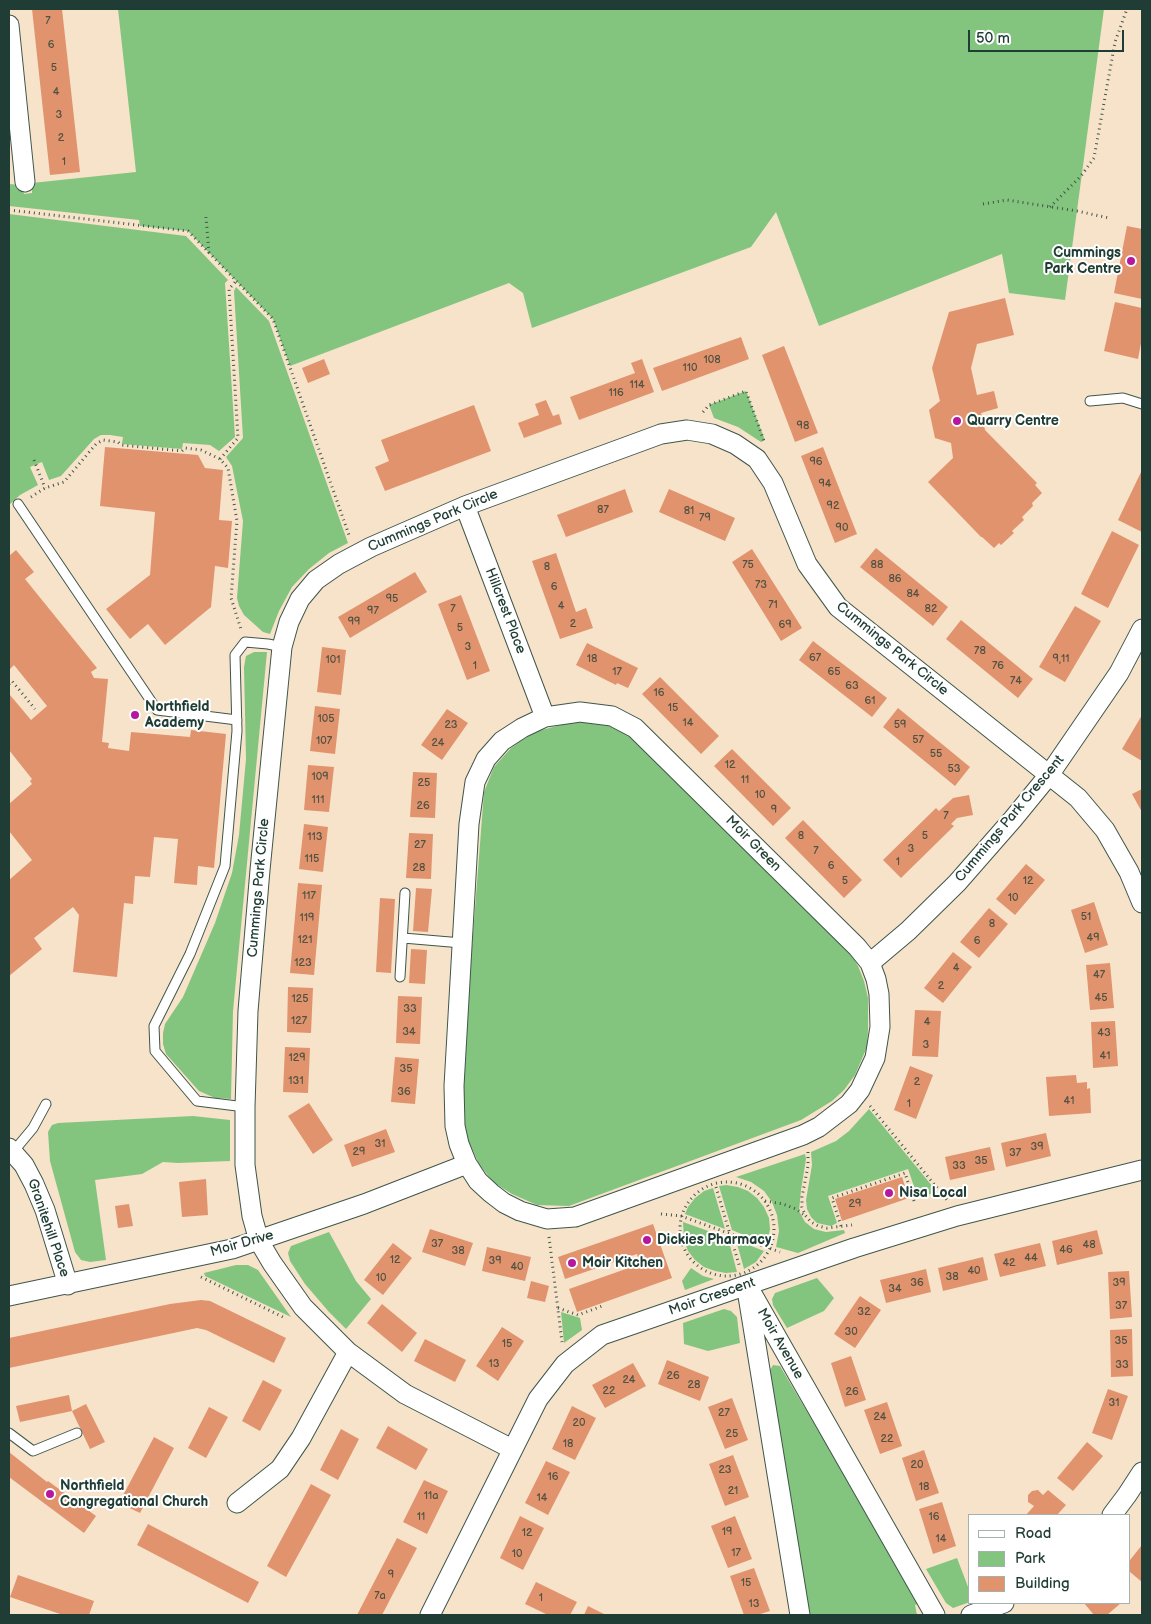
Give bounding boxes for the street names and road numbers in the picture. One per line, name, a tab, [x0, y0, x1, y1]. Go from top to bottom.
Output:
street label: Cummings Park Circle	[366, 486, 500, 556]
street label: Hillcrest Place	[481, 566, 529, 656]
street label: Cummings Park Circle	[833, 599, 951, 699]
street label: Cummings Park Crescent	[952, 752, 1068, 886]
street label: Moir Green	[722, 813, 784, 875]
street label: Cummings Park Circle	[245, 818, 273, 958]
street label: Granitehill Place	[23, 1177, 73, 1279]
street label: Moir Drive	[208, 1227, 276, 1261]
street label: Moir Crescent	[667, 1274, 757, 1320]
street label: Moir Avenue	[753, 1306, 807, 1382]

